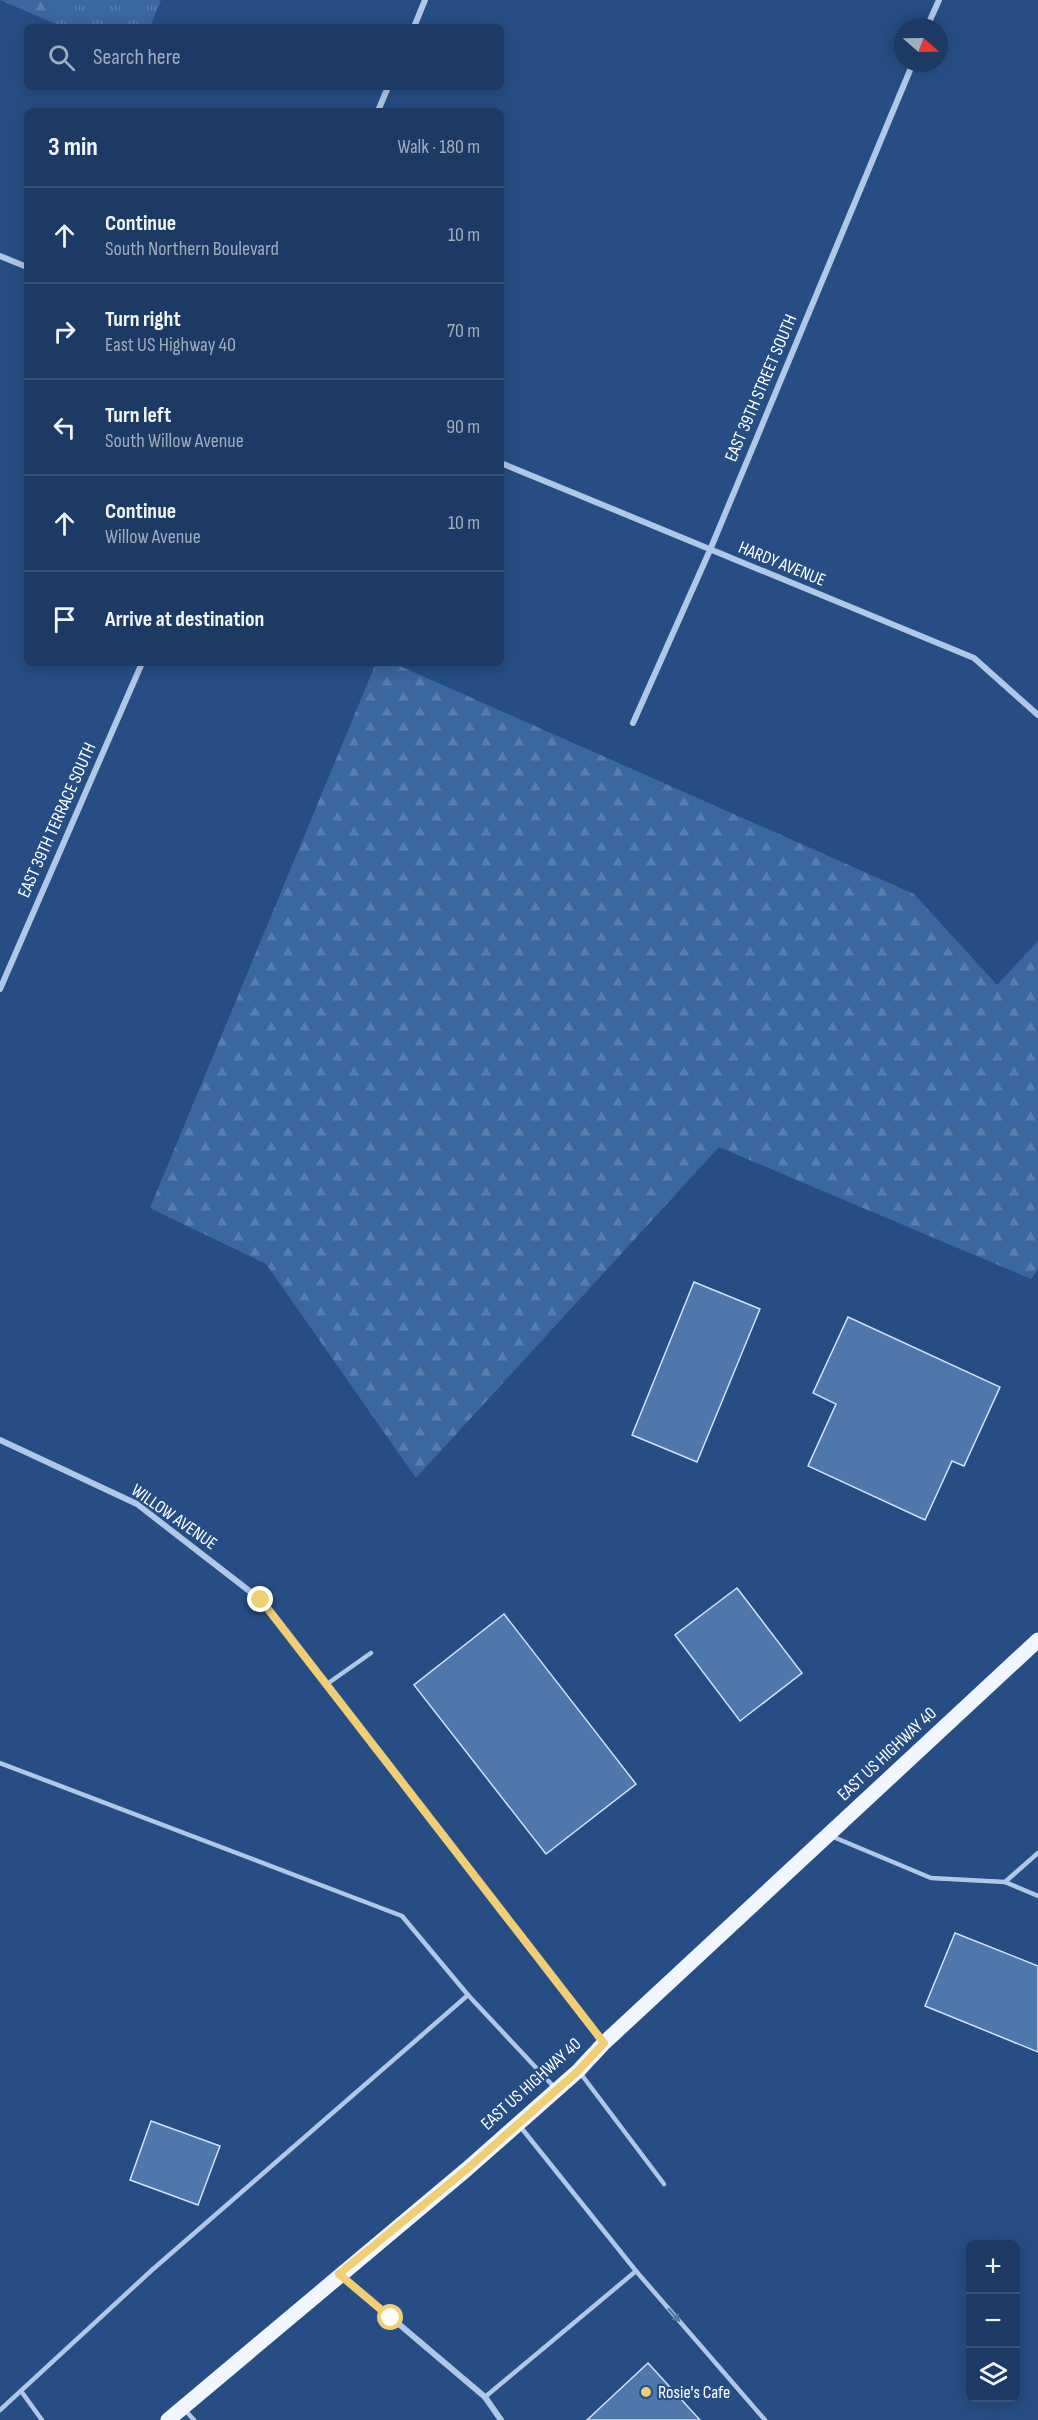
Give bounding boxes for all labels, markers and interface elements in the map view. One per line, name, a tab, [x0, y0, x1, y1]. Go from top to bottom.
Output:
north arrow	[894, 18, 948, 72]
search box	[24, 24, 504, 90]
icon: search	[45, 41, 78, 74]
text: Search here	[93, 44, 180, 71]
text: 3 min	[48, 132, 98, 163]
text: Walk · 180 m	[397, 135, 480, 159]
text: Continue	[105, 210, 176, 237]
icon: ahead	[48, 219, 81, 252]
text: 10 m	[448, 223, 480, 247]
text: South Northern Boulevard	[105, 237, 279, 261]
text: Turn right	[105, 306, 181, 333]
street label: EAST 39TH STREET SOUTH	[721, 311, 801, 465]
icon: right	[48, 315, 81, 348]
text: 70 m	[447, 319, 480, 343]
text: East US Highway 40	[105, 333, 236, 357]
text: Turn left	[105, 402, 171, 429]
icon: left	[48, 411, 81, 444]
text: 90 m	[446, 415, 480, 439]
text: South Willow Avenue	[105, 429, 244, 453]
text: Continue	[105, 498, 176, 525]
icon: ahead	[48, 507, 81, 540]
text: 10 m	[448, 511, 480, 535]
text: Willow Avenue	[105, 525, 201, 549]
street label: HARDY AVENUE	[735, 537, 829, 591]
icon: arrive	[48, 603, 81, 636]
text: Arrive at destination	[105, 606, 264, 633]
street label: EAST 39TH TERRACE SOUTH	[13, 739, 101, 901]
street label: WILLOW AVENUE	[127, 1480, 221, 1554]
route end	[247, 1586, 273, 1612]
street label: EAST US HIGHWAY 40	[833, 1703, 941, 1805]
street label: EAST US HIGHWAY 40	[477, 2034, 585, 2134]
map controls	[966, 2240, 1020, 2402]
button: +	[966, 2240, 1020, 2294]
button: −	[966, 2294, 1020, 2348]
route start	[377, 2304, 403, 2330]
one-way arrow	[667, 2308, 681, 2323]
button: layers	[966, 2348, 1020, 2402]
place label: Rosie's Cafe	[658, 2382, 730, 2403]
marker: Rosie's Cafe	[639, 2385, 653, 2399]

